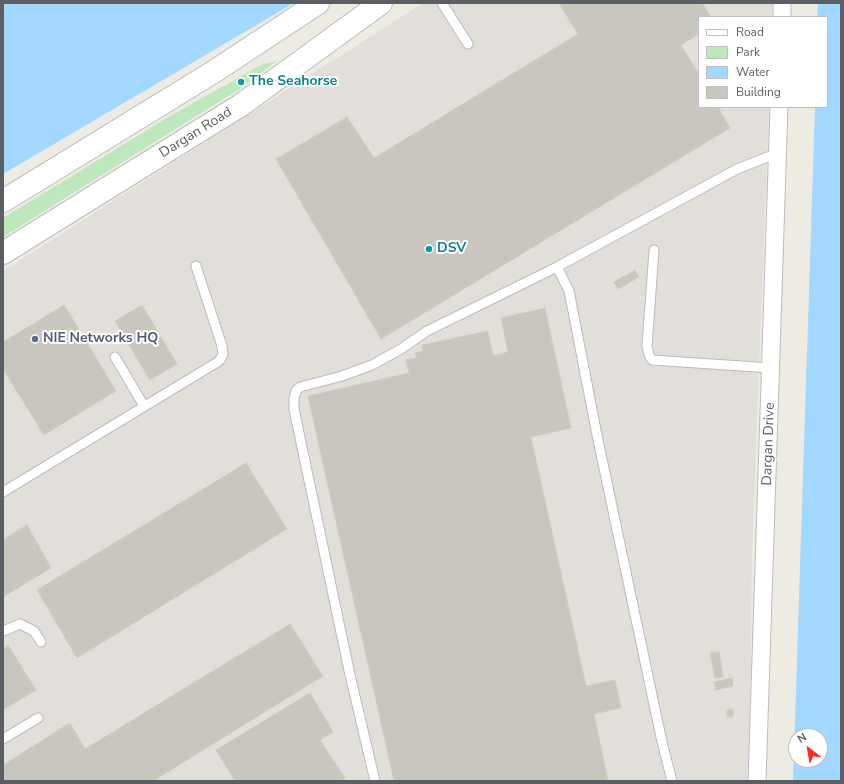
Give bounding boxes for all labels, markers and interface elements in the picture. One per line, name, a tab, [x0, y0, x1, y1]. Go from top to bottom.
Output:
legend	[698, 16, 828, 108]
text: Road	[736, 24, 764, 40]
text: Park	[736, 44, 760, 60]
text: Water	[736, 64, 770, 80]
place label: The Seahorse	[249, 74, 337, 90]
marker: The Seahorse	[236, 77, 246, 87]
text: Building	[736, 84, 781, 100]
street label: Dargan Road	[157, 104, 235, 162]
place label: DSV	[437, 241, 466, 257]
marker: DSV	[424, 244, 434, 254]
place label: NIE Networks HQ	[43, 331, 158, 347]
marker: NIE Networks HQ	[30, 334, 40, 344]
street label: Dargan Drive	[759, 402, 779, 486]
north arrow	[788, 728, 828, 768]
text: N	[795, 730, 809, 747]

